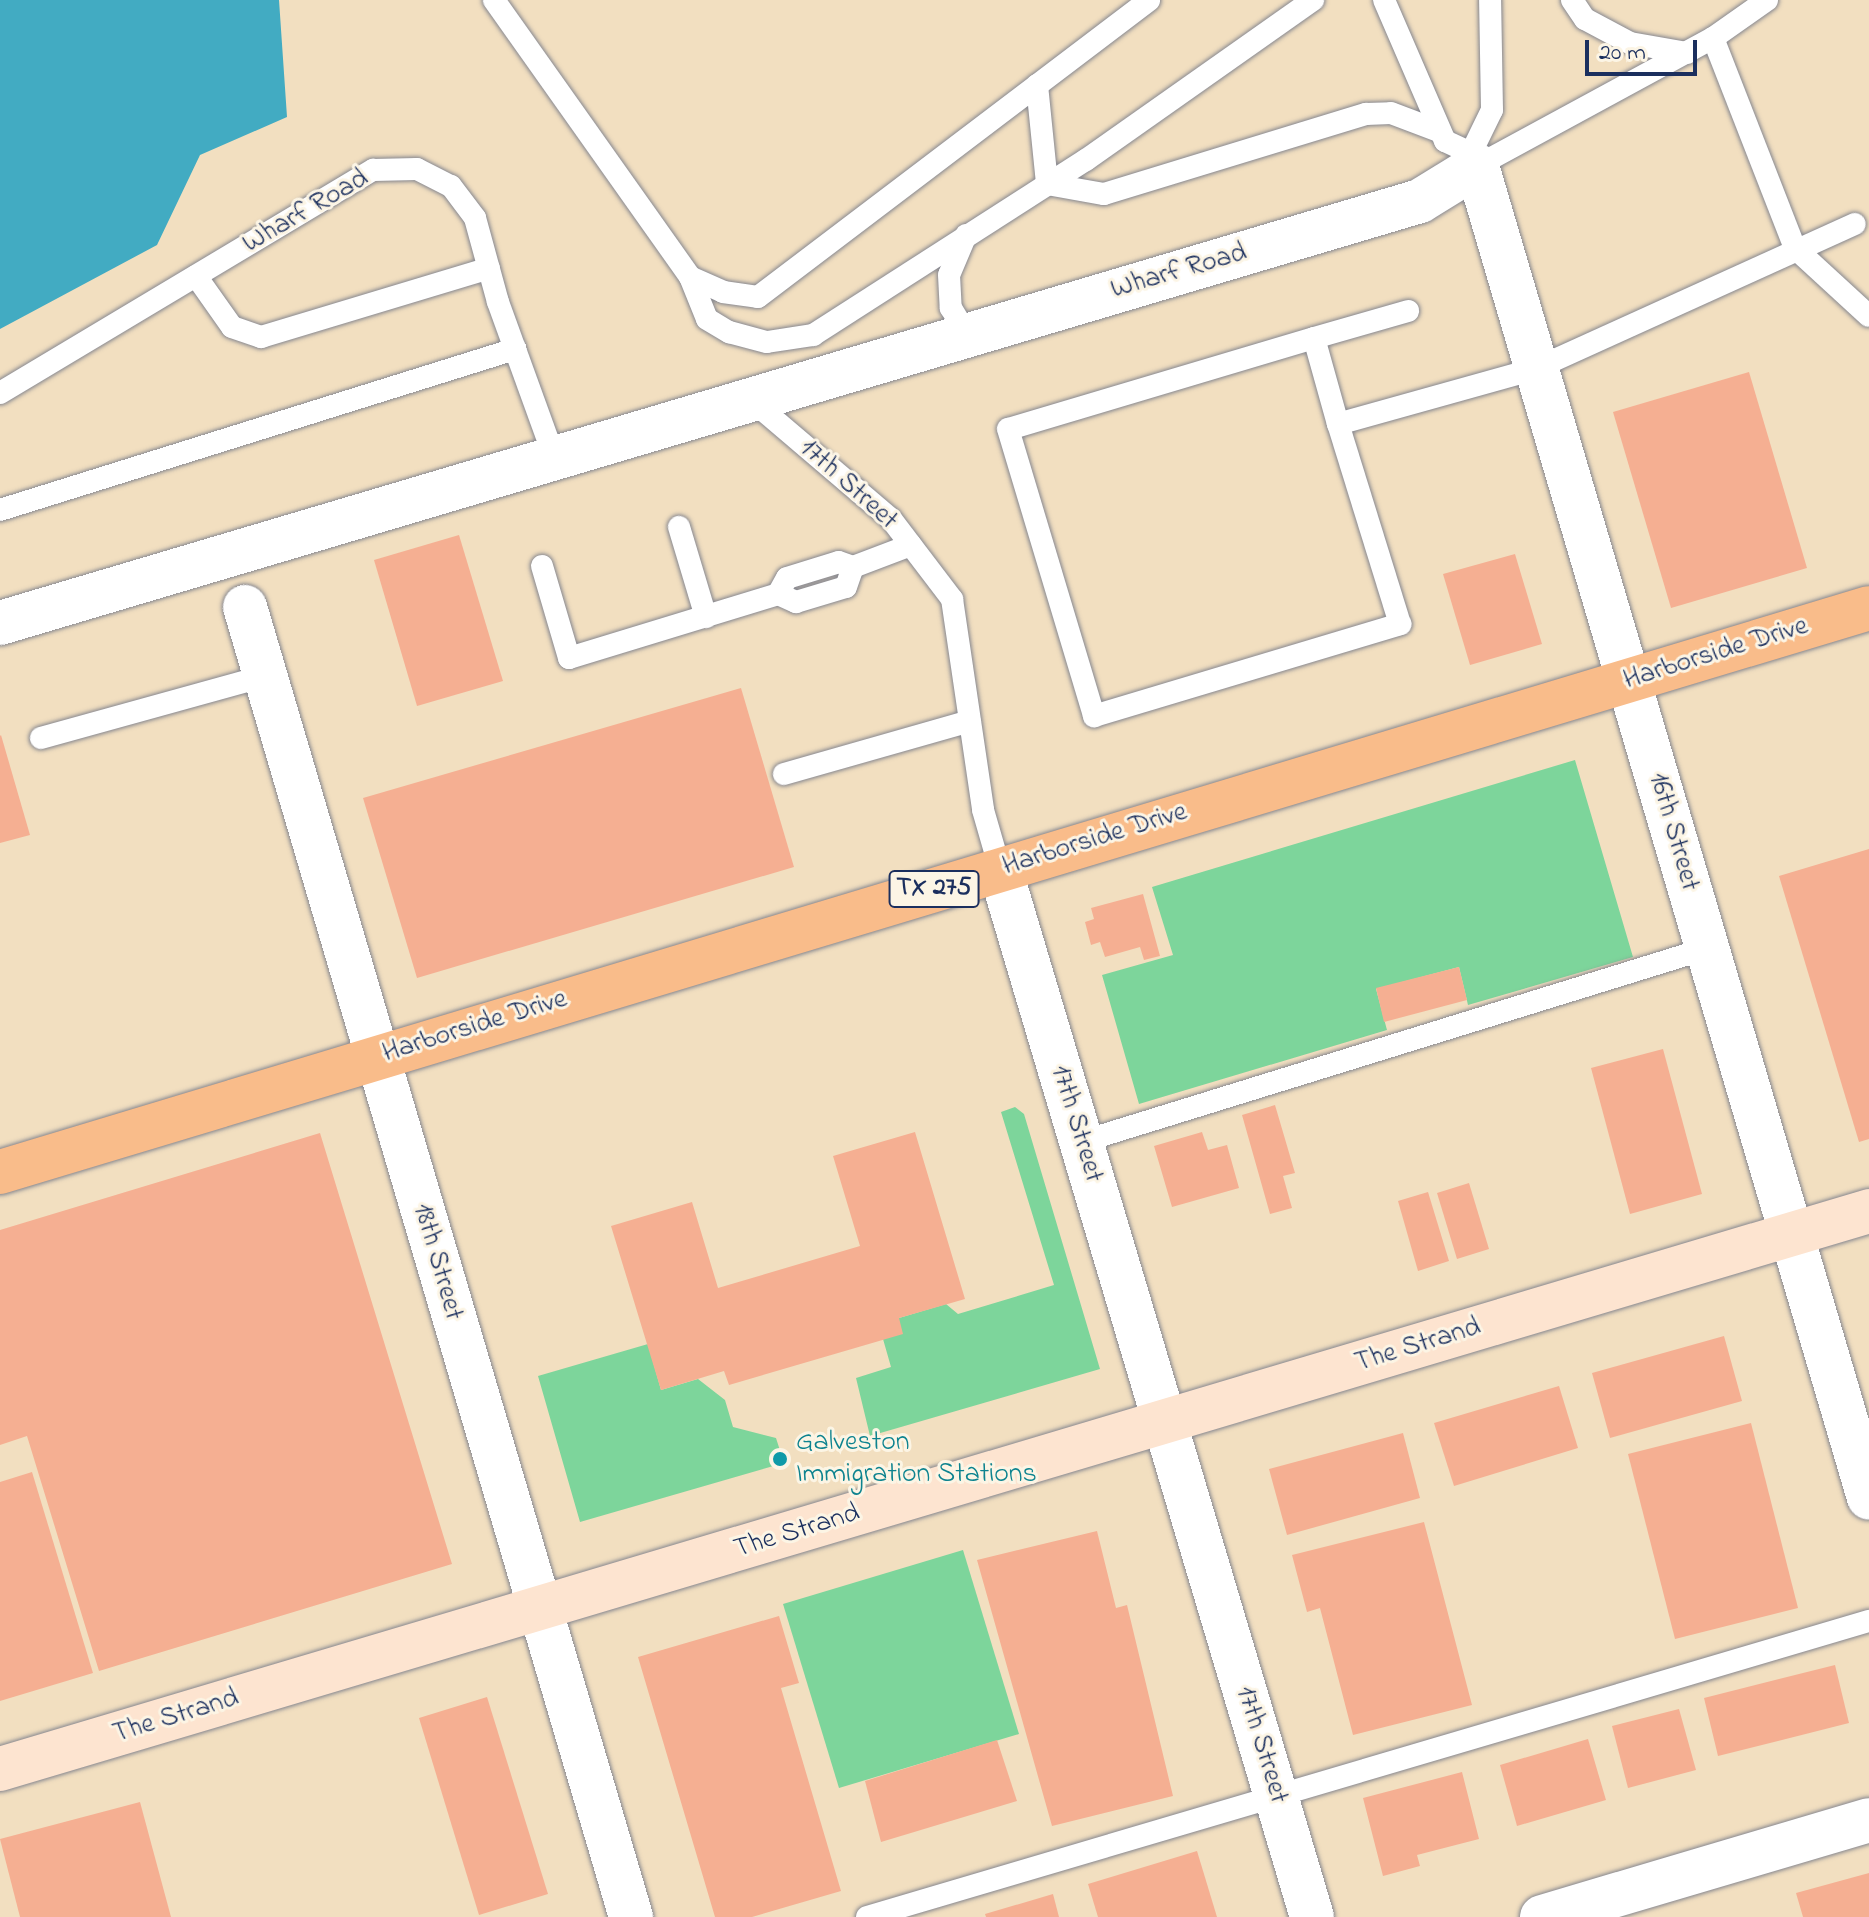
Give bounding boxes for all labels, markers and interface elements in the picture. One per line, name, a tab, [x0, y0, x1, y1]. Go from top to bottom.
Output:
scale bar	[1589, 24, 1701, 74]
text: 20 m	[1599, 36, 1646, 71]
street label: Wharf Road	[237, 163, 375, 261]
street label: Wharf Road	[1107, 237, 1251, 307]
street label: 17th Street	[792, 432, 904, 538]
street label: Harborside Drive	[1620, 610, 1812, 698]
street label: 16th Street	[1640, 769, 1706, 895]
street label: Harborside Drive	[999, 796, 1191, 884]
road number: TX 275	[888, 867, 980, 911]
street label: Harborside Drive	[379, 983, 571, 1071]
street label: 17th Street	[1042, 1061, 1110, 1187]
street label: 18th Street	[404, 1200, 470, 1324]
street label: The Strand	[1351, 1311, 1485, 1381]
place label: Galveston Immigration Stations	[796, 1426, 1037, 1492]
marker: Galveston Immigration Stations	[771, 1450, 789, 1468]
street label: The Strand	[730, 1497, 864, 1567]
street label: The Strand	[109, 1682, 243, 1752]
street label: 17th Street	[1227, 1682, 1295, 1808]

